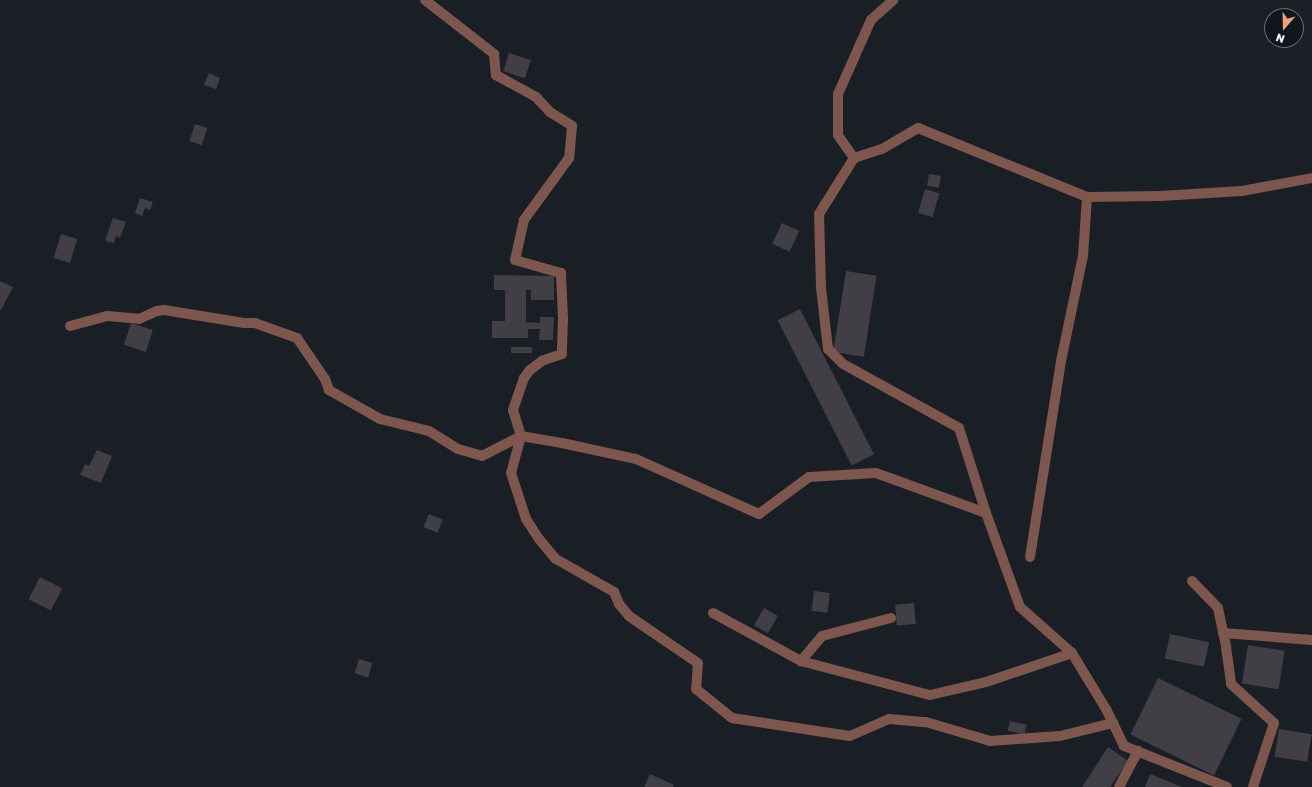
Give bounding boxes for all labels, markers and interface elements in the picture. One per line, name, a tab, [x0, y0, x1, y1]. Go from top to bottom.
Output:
north arrow	[1264, 8, 1304, 48]
text: N	[1274, 31, 1286, 46]

